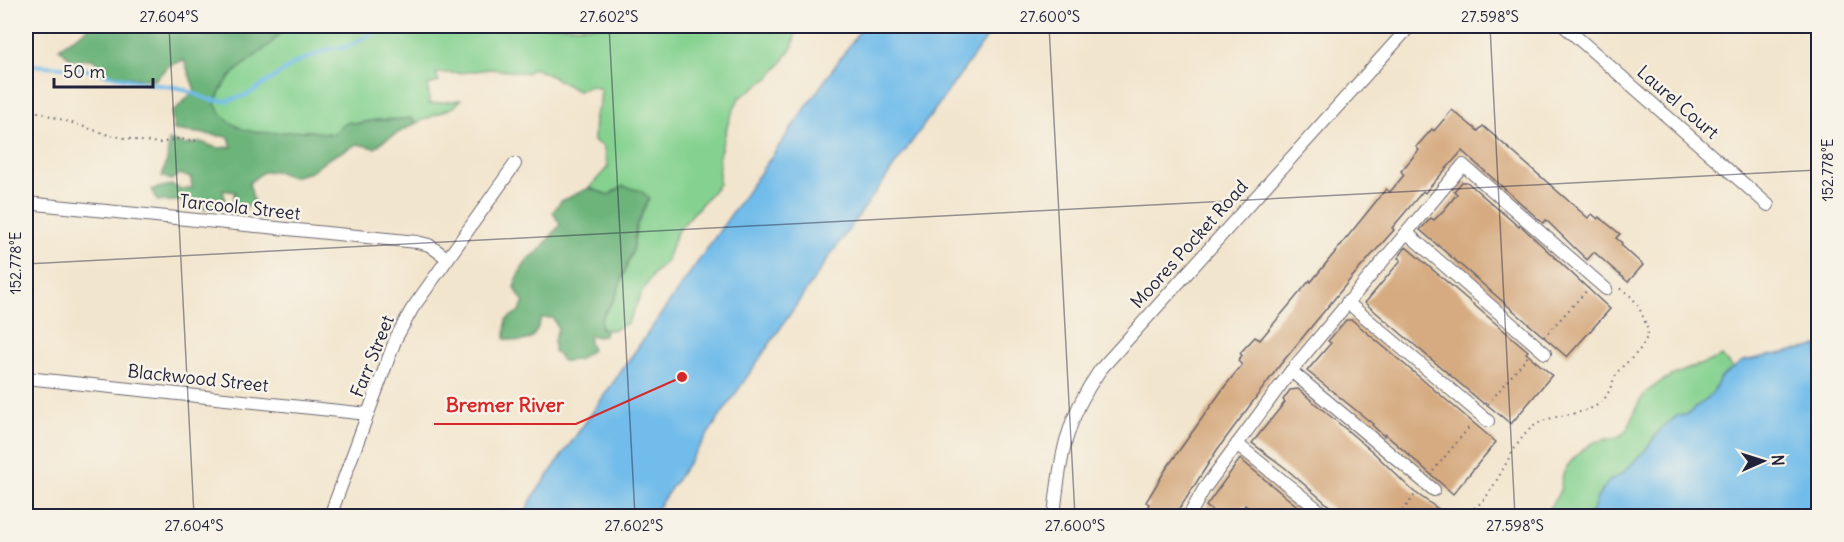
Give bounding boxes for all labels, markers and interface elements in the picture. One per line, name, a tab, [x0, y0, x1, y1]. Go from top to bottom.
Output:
text: 27.604°S	[139, 7, 199, 26]
text: 27.602°S	[580, 7, 638, 26]
text: 27.600°S	[1020, 7, 1080, 26]
text: 27.598°S	[1461, 7, 1519, 26]
scale bar	[54, 51, 153, 89]
text: 50 m	[63, 60, 105, 83]
street label: Laurel Court	[1632, 60, 1724, 144]
text: 152.778°E	[1818, 138, 1837, 202]
street label: Moores Pocket Road	[1125, 175, 1253, 313]
street label: Tarcoola Street	[178, 189, 302, 225]
text: 152.778°E	[6, 231, 25, 295]
street label: Farr Street	[345, 312, 399, 400]
street label: Blackwood Street	[126, 359, 270, 397]
callout: Bremer River	[434, 386, 576, 424]
text: Bremer River	[446, 392, 565, 417]
north arrow	[1733, 431, 1793, 491]
text: N	[1768, 454, 1788, 466]
text: 27.604°S	[164, 516, 224, 535]
text: 27.602°S	[605, 516, 663, 535]
text: 27.600°S	[1045, 516, 1105, 535]
text: 27.598°S	[1486, 516, 1544, 535]

